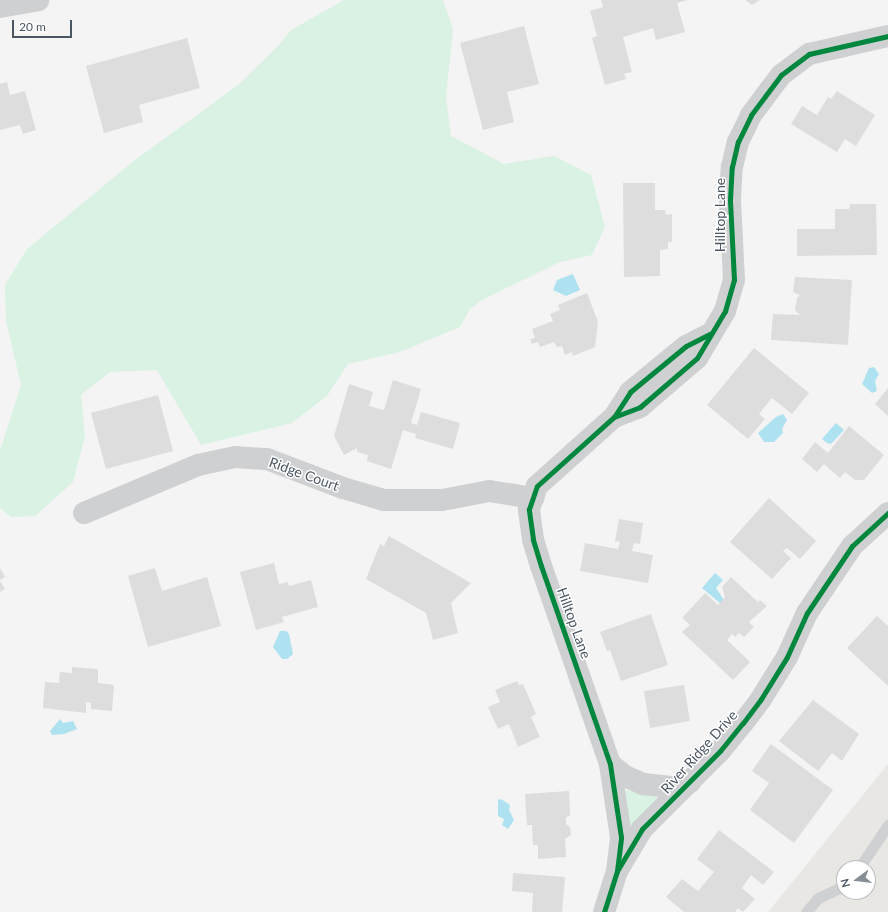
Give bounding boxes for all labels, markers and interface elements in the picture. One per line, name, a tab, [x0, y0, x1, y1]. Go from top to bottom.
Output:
scale bar	[14, 12, 74, 38]
text: 20 m	[19, 19, 46, 34]
street label: Hilltop Lane	[712, 178, 728, 252]
street label: Ridge Court	[267, 454, 341, 494]
street label: Hilltop Lane	[553, 585, 595, 661]
street label: River Ridge Drive	[657, 707, 741, 797]
north arrow	[836, 860, 876, 900]
text: N	[838, 877, 852, 889]

